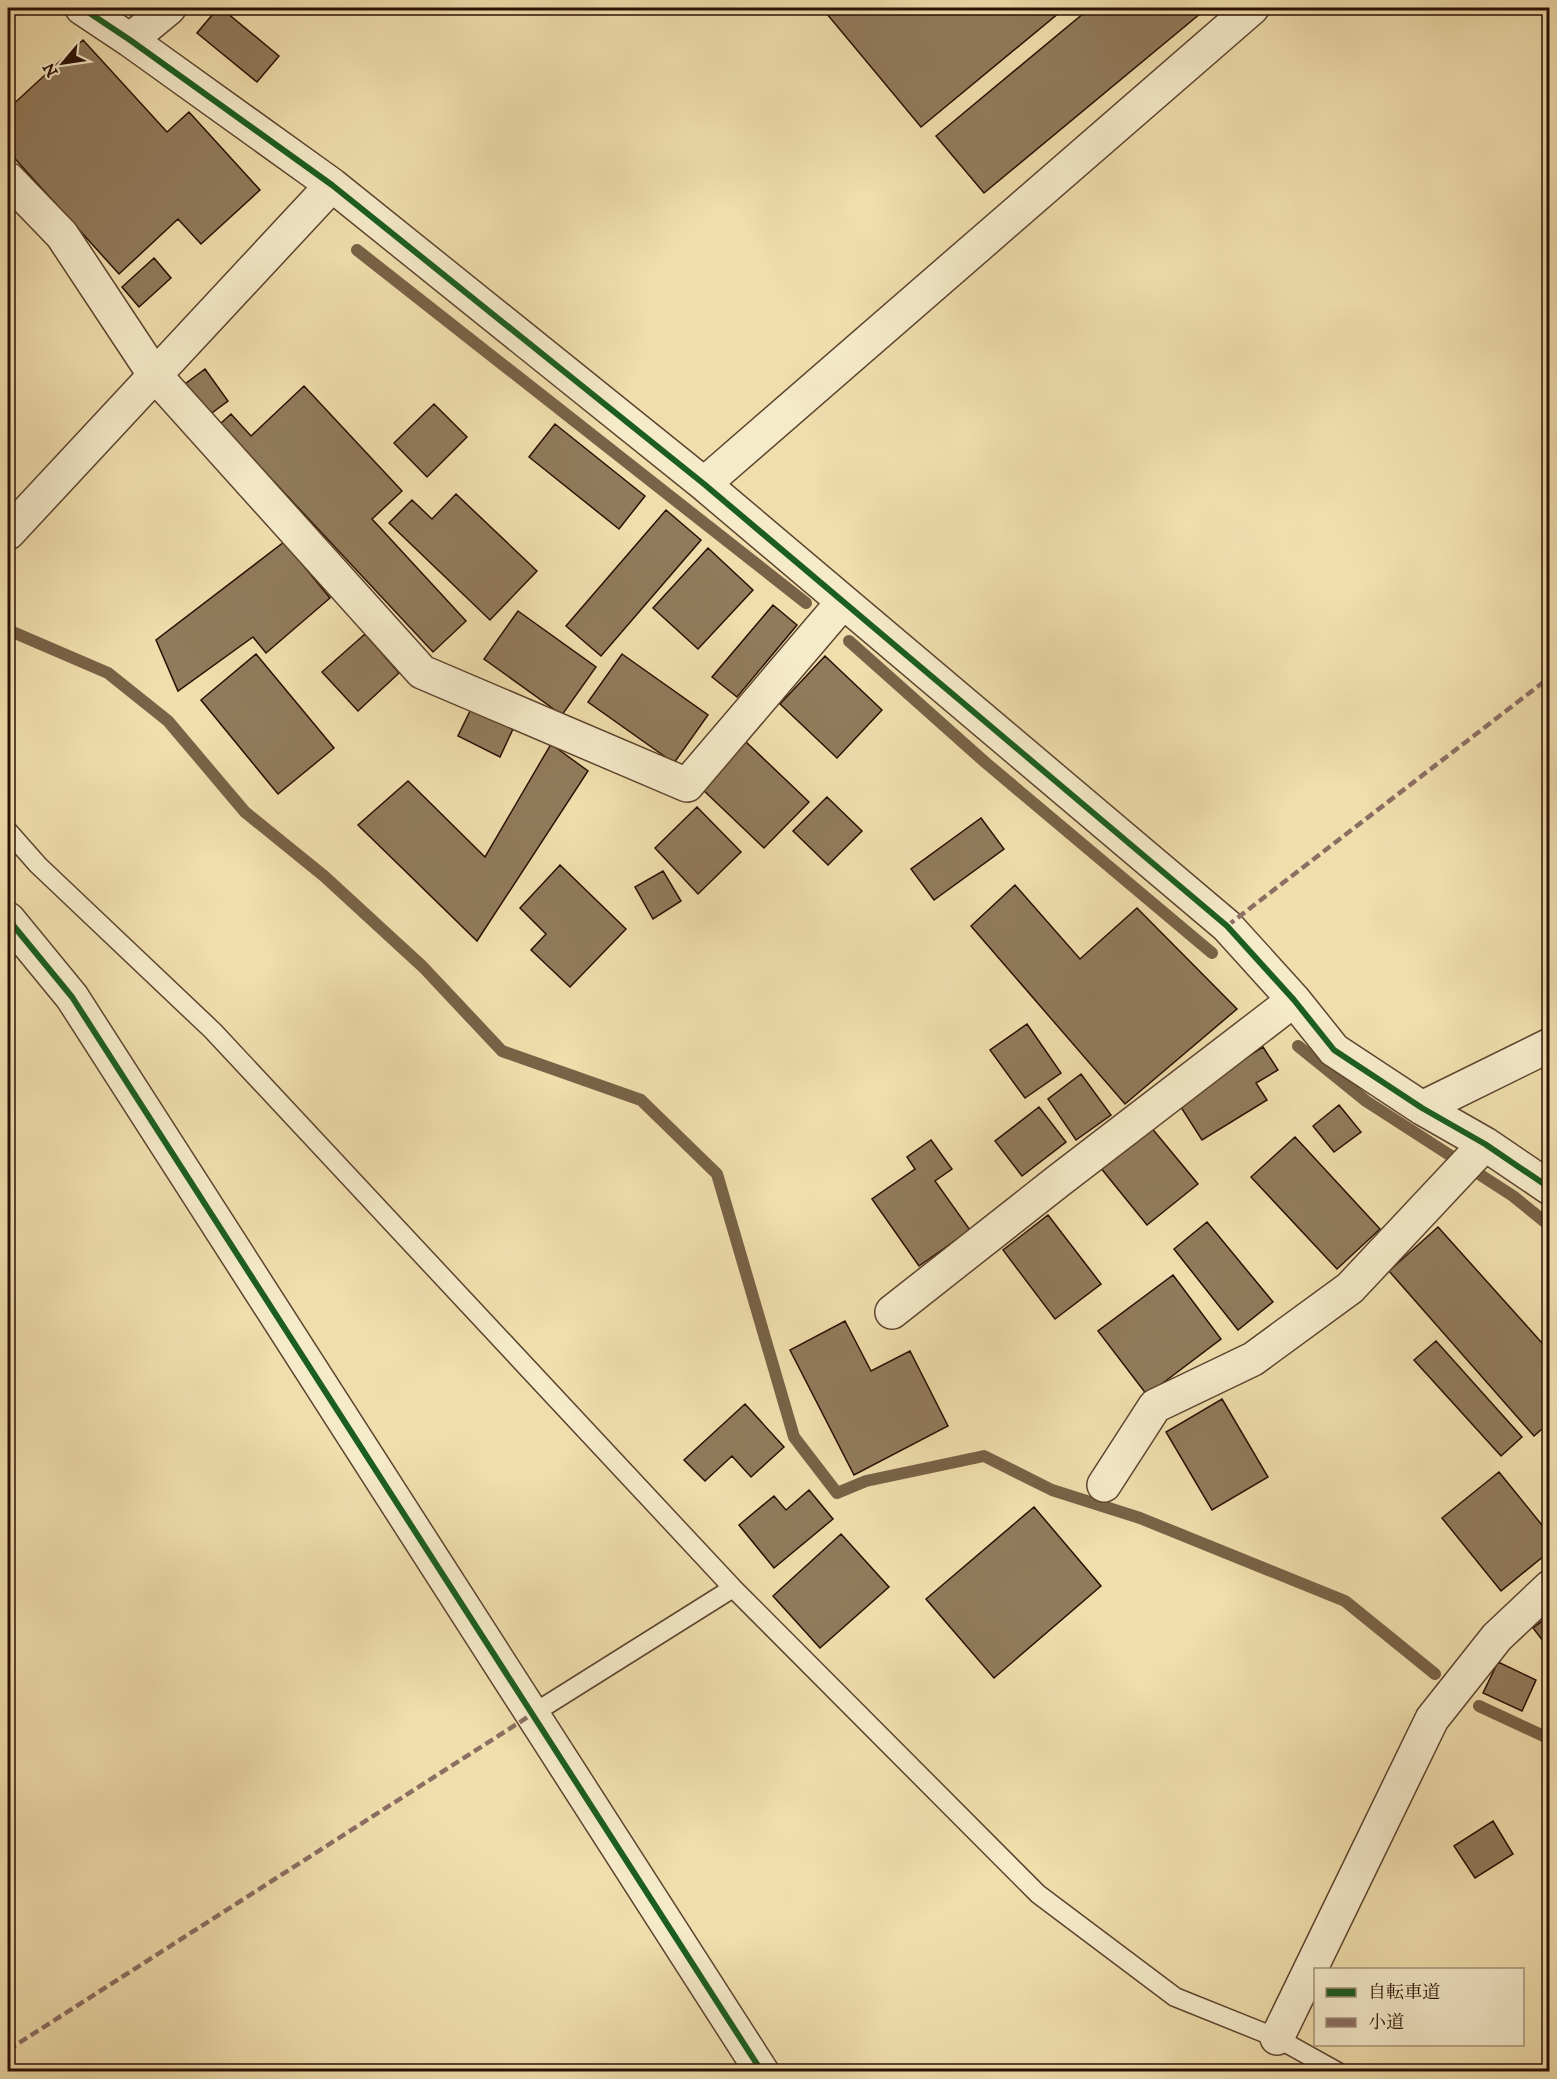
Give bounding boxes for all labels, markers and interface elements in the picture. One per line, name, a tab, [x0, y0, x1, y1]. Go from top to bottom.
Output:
north arrow	[33, 33, 93, 93]
text: N	[39, 59, 63, 80]
legend	[1314, 1968, 1524, 2046]
text: 自転車道	[1368, 1982, 1440, 2004]
text: 小道	[1368, 2012, 1404, 2034]

